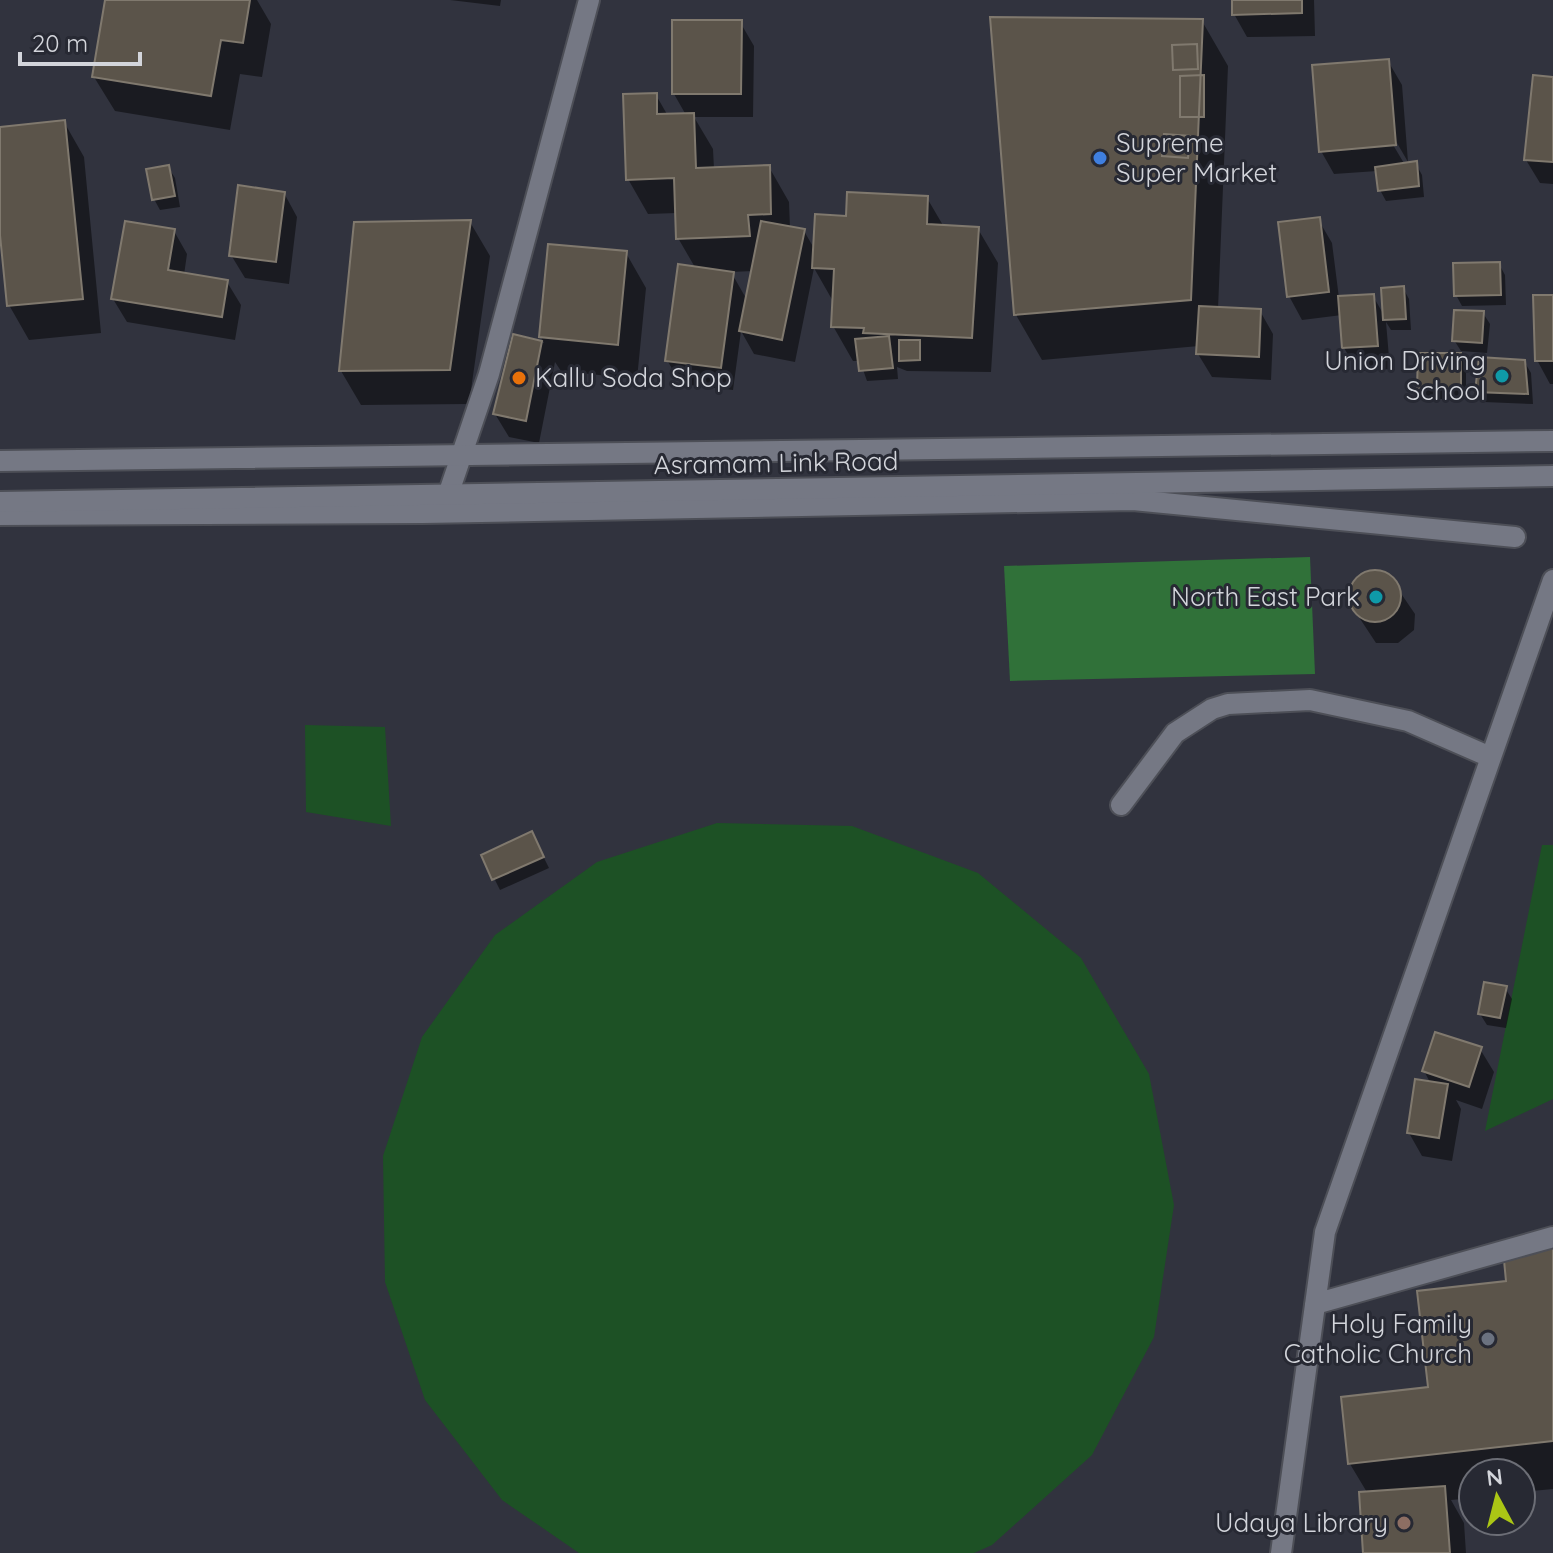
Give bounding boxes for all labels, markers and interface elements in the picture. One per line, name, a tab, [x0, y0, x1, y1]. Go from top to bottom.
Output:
scale bar	[20, 16, 140, 66]
text: 20 m	[32, 28, 88, 58]
place label: Supreme Super Market	[1116, 126, 1277, 189]
marker: Supreme Super Market	[1091, 149, 1109, 167]
place label: Union Driving School	[1324, 344, 1486, 407]
place label: Kallu Soda Shop	[535, 361, 732, 394]
marker: Union Driving School	[1493, 367, 1511, 385]
marker: Kallu Soda Shop	[510, 369, 528, 387]
street label: Asramam Link Road	[653, 444, 899, 481]
place label: North East Park	[1171, 580, 1360, 613]
marker: North East Park	[1367, 588, 1385, 606]
place label: Holy Family Catholic Church	[1284, 1307, 1472, 1370]
marker: Holy Family Catholic Church	[1479, 1330, 1497, 1348]
north arrow	[1457, 1457, 1537, 1537]
text: N	[1485, 1462, 1504, 1492]
place label: Udaya Library	[1215, 1506, 1388, 1539]
marker: Udaya Library	[1395, 1514, 1413, 1532]

